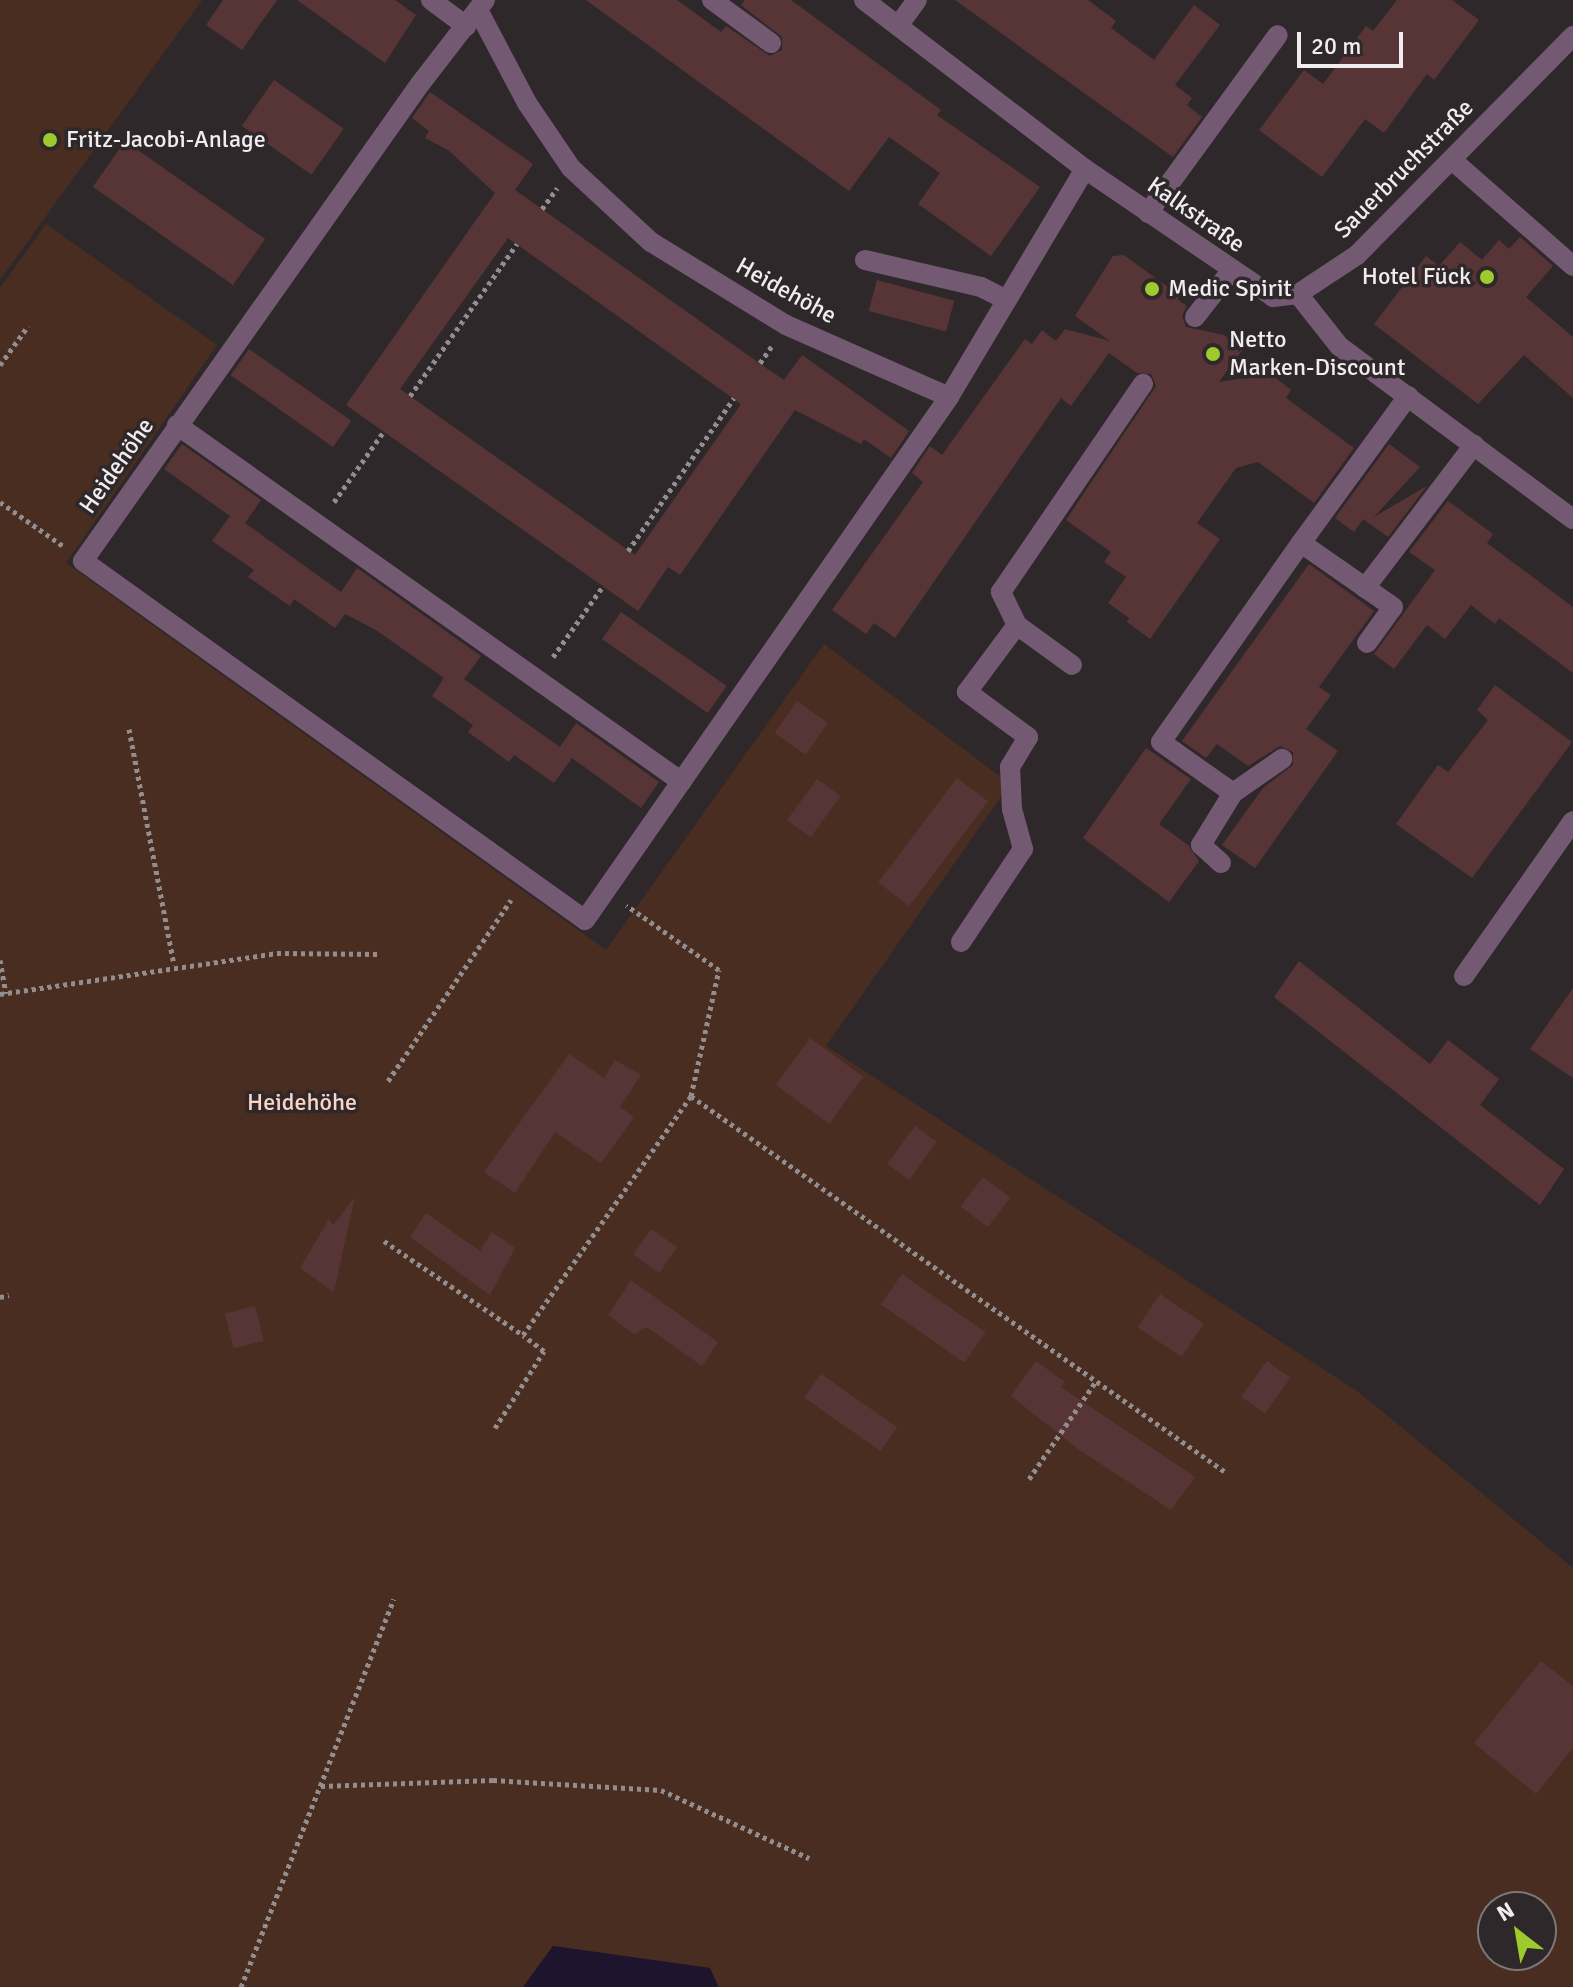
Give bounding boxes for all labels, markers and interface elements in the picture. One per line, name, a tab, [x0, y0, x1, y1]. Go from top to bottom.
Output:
scale bar	[1301, 16, 1407, 66]
text: 20 m	[1311, 31, 1361, 61]
street label: Sauerbruchstraße	[1328, 93, 1480, 245]
place label: Fritz-Jacobi-Anlage	[66, 126, 266, 154]
marker: Fritz-Jacobi-Anlage	[41, 131, 59, 149]
street label: Kalkstraße	[1142, 171, 1250, 259]
street label: Heidehöhe	[731, 252, 841, 330]
place label: Hotel Fück	[1362, 263, 1471, 291]
marker: Hotel Fück	[1478, 268, 1496, 286]
place label: Medic Spirit	[1168, 275, 1292, 303]
marker: Medic Spirit	[1143, 280, 1161, 298]
place label: Netto Marken-Discount	[1229, 326, 1405, 382]
marker: Netto Marken-Discount	[1204, 345, 1222, 363]
street label: Heidehöhe	[74, 413, 160, 519]
park label: Heidehöhe	[247, 1089, 357, 1117]
north arrow	[1477, 1891, 1557, 1971]
text: N	[1492, 1896, 1519, 1927]

